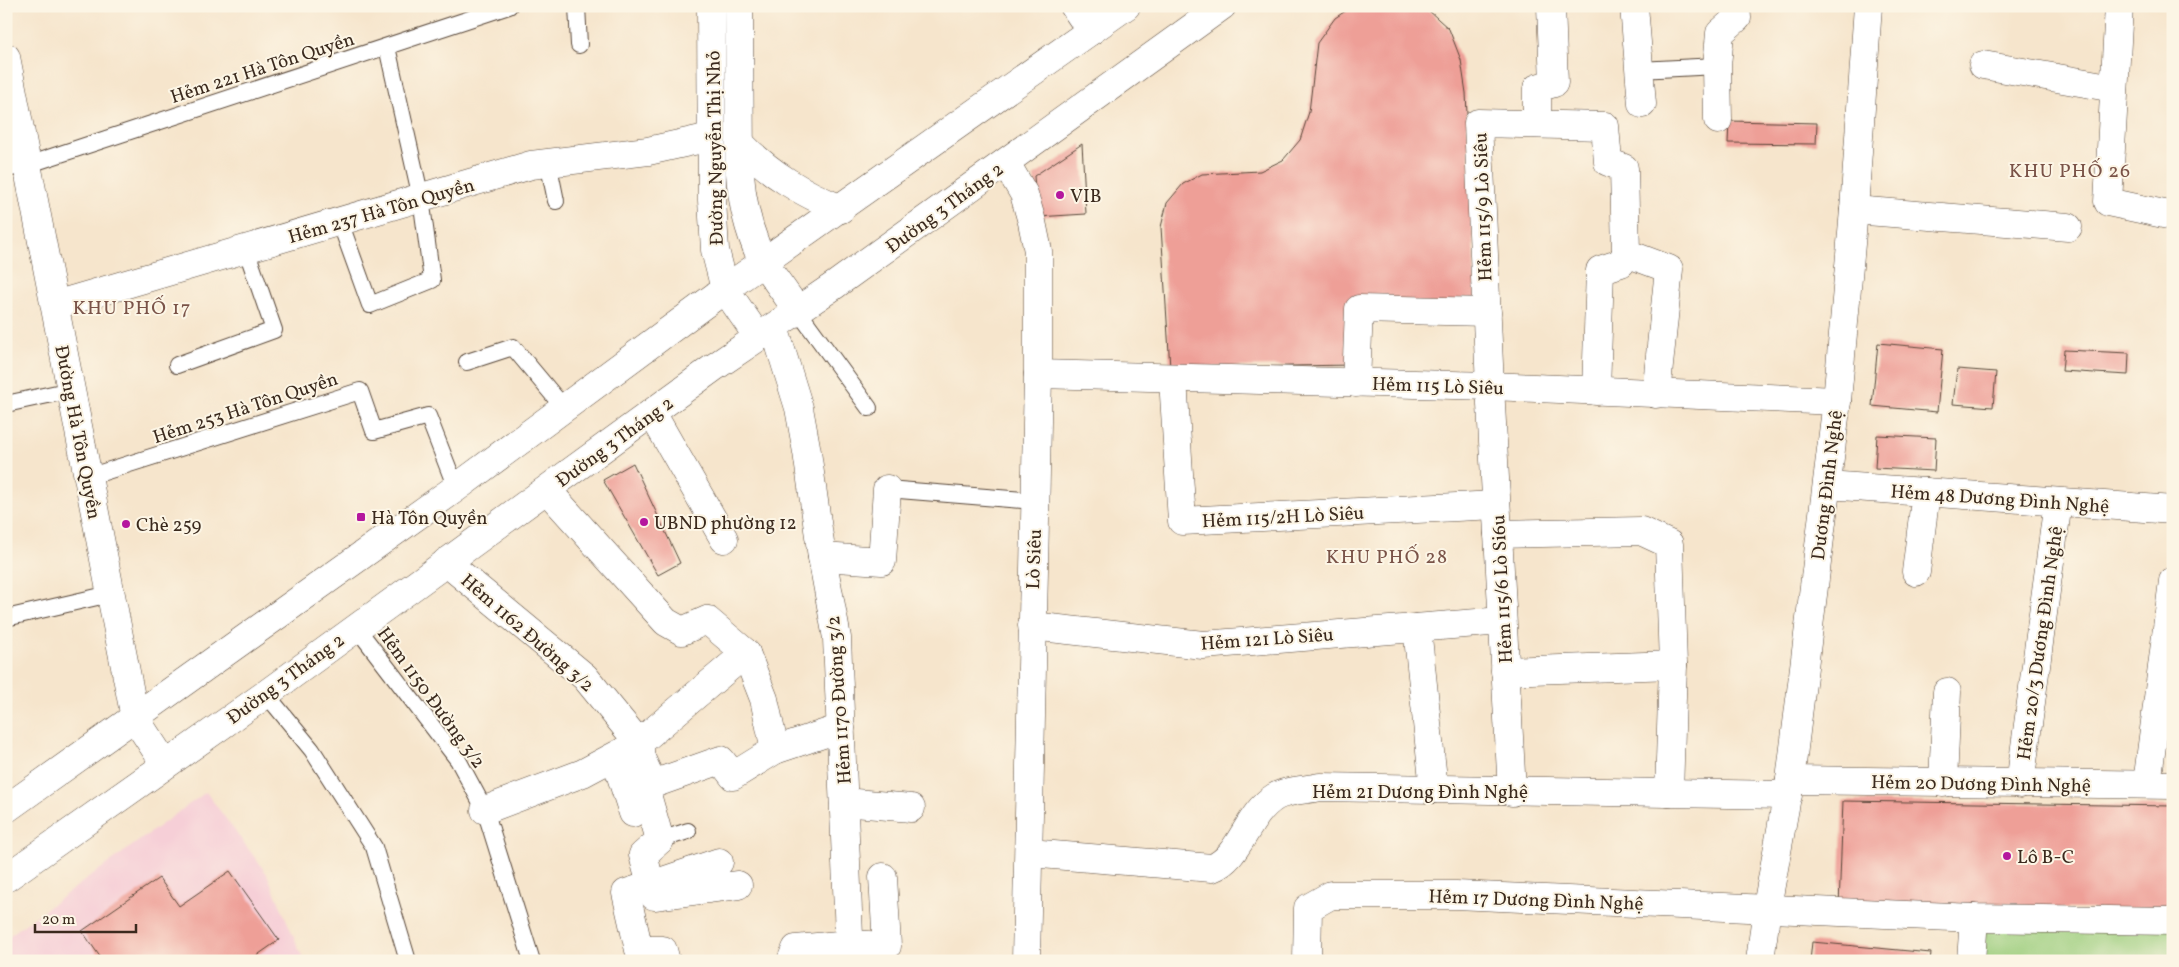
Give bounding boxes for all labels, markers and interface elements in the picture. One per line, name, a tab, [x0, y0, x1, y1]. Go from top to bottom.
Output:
street label: Hẻm 221 Hà Tôn Quyền	[167, 27, 358, 111]
street label: Đường Nguyễn Thị Nhỏ	[701, 50, 731, 246]
street label: Hẻm 115/9 Lò Siêu	[1468, 132, 1500, 282]
street label: Đường 3 Tháng 2	[881, 157, 1009, 260]
district label: KHU PHỐ 26	[2009, 158, 2131, 186]
street label: Hẻm 237 Hà Tôn Quyền	[285, 173, 478, 251]
place label: VIB	[1070, 184, 1102, 210]
marker: VIB	[1054, 189, 1066, 201]
district label: KHU PHỐ 17	[73, 295, 191, 323]
street label: Đường Hà Tôn Quyền	[47, 343, 107, 522]
street label: Hẻm 253 Hà Tôn Quyền	[150, 367, 342, 451]
street label: Hẻm 115 Lò Siêu	[1371, 372, 1504, 402]
street label: Đường 3 Tháng 2	[551, 391, 679, 494]
street label: Dương Đình Nghệ	[1806, 409, 1850, 562]
street label: Hẻm 48 Dương Đình Nghệ	[1890, 479, 2110, 521]
street label: Hẻm 115/2H Lò Siêu	[1201, 501, 1365, 535]
place label: Hà Tôn Quyền	[371, 506, 488, 532]
marker: Hà Tôn Quyền	[355, 511, 367, 523]
place label: UBND phường 12	[654, 511, 797, 537]
place label: Chè 259	[136, 513, 201, 539]
street label: Hẻm 115/6 Lò Si6u	[1486, 514, 1520, 664]
marker: UBND phường 12	[638, 516, 650, 528]
marker: Chè 259	[120, 518, 132, 530]
street label: Hẻm 20/3 Dương Đình Nghệ	[2012, 525, 2070, 762]
street label: Lò Siêu	[1021, 528, 1049, 590]
district label: KHU PHỐ 28	[1326, 544, 1448, 572]
street label: Hẻm 1162 Đường 3/2	[454, 568, 599, 699]
street label: Hẻm 1170 Đường 3/2	[821, 615, 859, 785]
street label: Hẻm 1150 Đường 3/2	[370, 622, 491, 774]
street label: Hẻm 121 Lò Siêu	[1200, 622, 1334, 658]
street label: Đường 3 Tháng 2	[222, 628, 350, 731]
street label: Hẻm 20 Dương Đình Nghệ	[1871, 770, 2091, 800]
street label: Hẻm 21 Dương Đình Nghệ	[1312, 780, 1528, 806]
place label: Lô B-C	[2017, 845, 2074, 871]
marker: Lô B-C	[2001, 850, 2013, 862]
street label: Hẻm 17 Dương Đình Nghệ	[1428, 884, 1644, 918]
scale bar	[35, 902, 136, 934]
text: 20 m	[42, 910, 75, 931]

